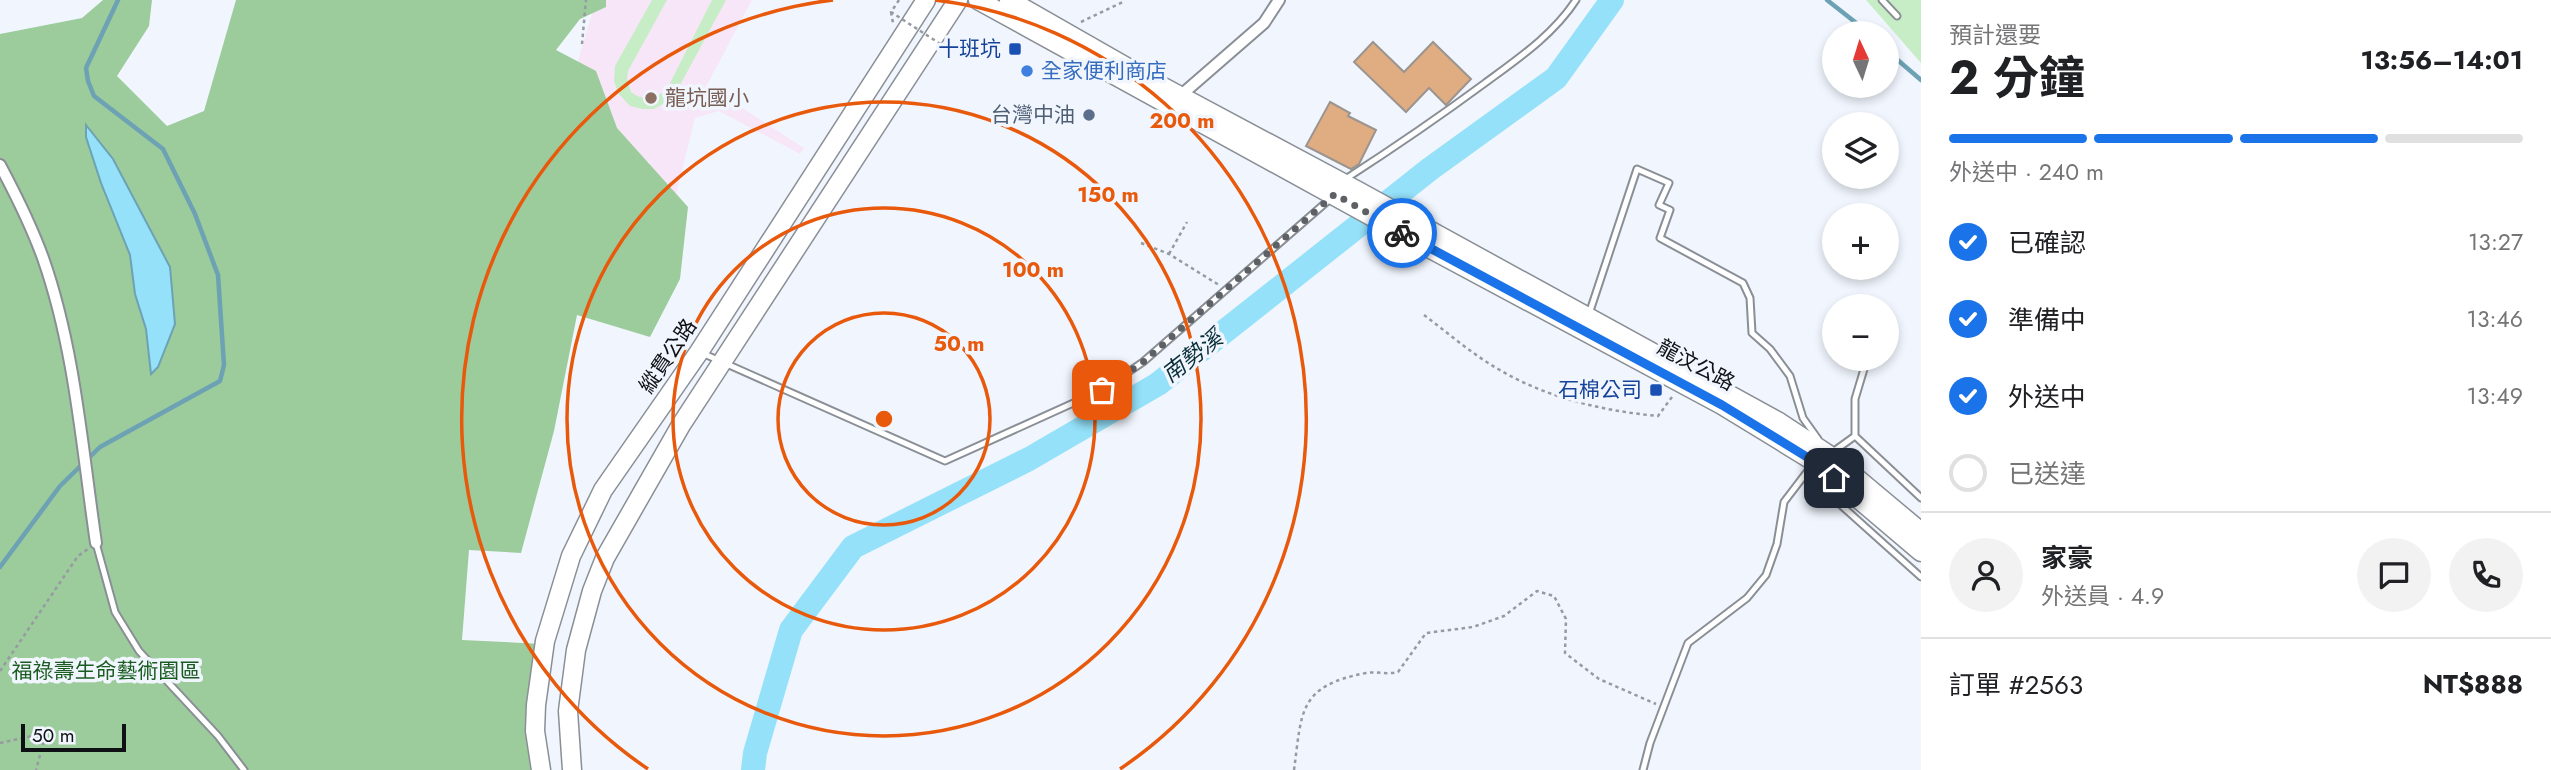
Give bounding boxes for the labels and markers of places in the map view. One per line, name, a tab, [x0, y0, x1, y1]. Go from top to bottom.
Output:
place label: 十班坑	[938, 34, 1001, 64]
marker: 十班坑	[1007, 41, 1023, 57]
place label: 全家便利商店	[1041, 56, 1167, 86]
marker: 全家便利商店	[1019, 63, 1035, 79]
place label: 龍坑國小	[665, 83, 749, 113]
marker: 龍坑國小	[643, 90, 659, 106]
place label: 台灣中油	[991, 100, 1075, 130]
marker: 台灣中油	[1081, 107, 1097, 123]
pin	[1072, 360, 1132, 420]
place label: 石棉公司	[1558, 375, 1642, 405]
marker: 石棉公司	[1648, 382, 1664, 398]
centre of rings	[872, 407, 896, 431]
pin	[1804, 448, 1864, 508]

